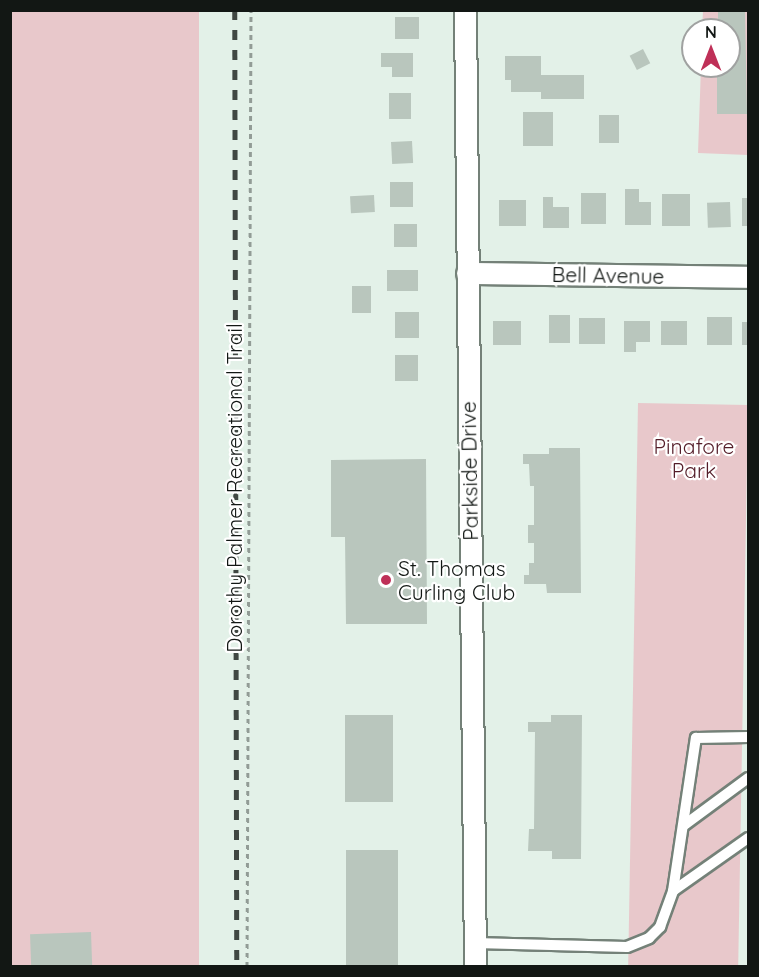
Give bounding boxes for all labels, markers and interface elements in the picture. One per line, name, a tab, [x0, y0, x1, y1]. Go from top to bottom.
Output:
north arrow	[681, 18, 741, 78]
text: N	[705, 22, 717, 42]
street label: Bell Avenue	[551, 261, 665, 289]
street label: Dorothy Palmer Recreational Trail	[221, 323, 247, 653]
street label: Parkside Drive	[455, 401, 483, 541]
park label: Pinafore Park	[654, 433, 734, 483]
place label: St. Thomas Curling Club	[398, 555, 515, 605]
marker: St. Thomas Curling Club	[379, 573, 393, 587]

